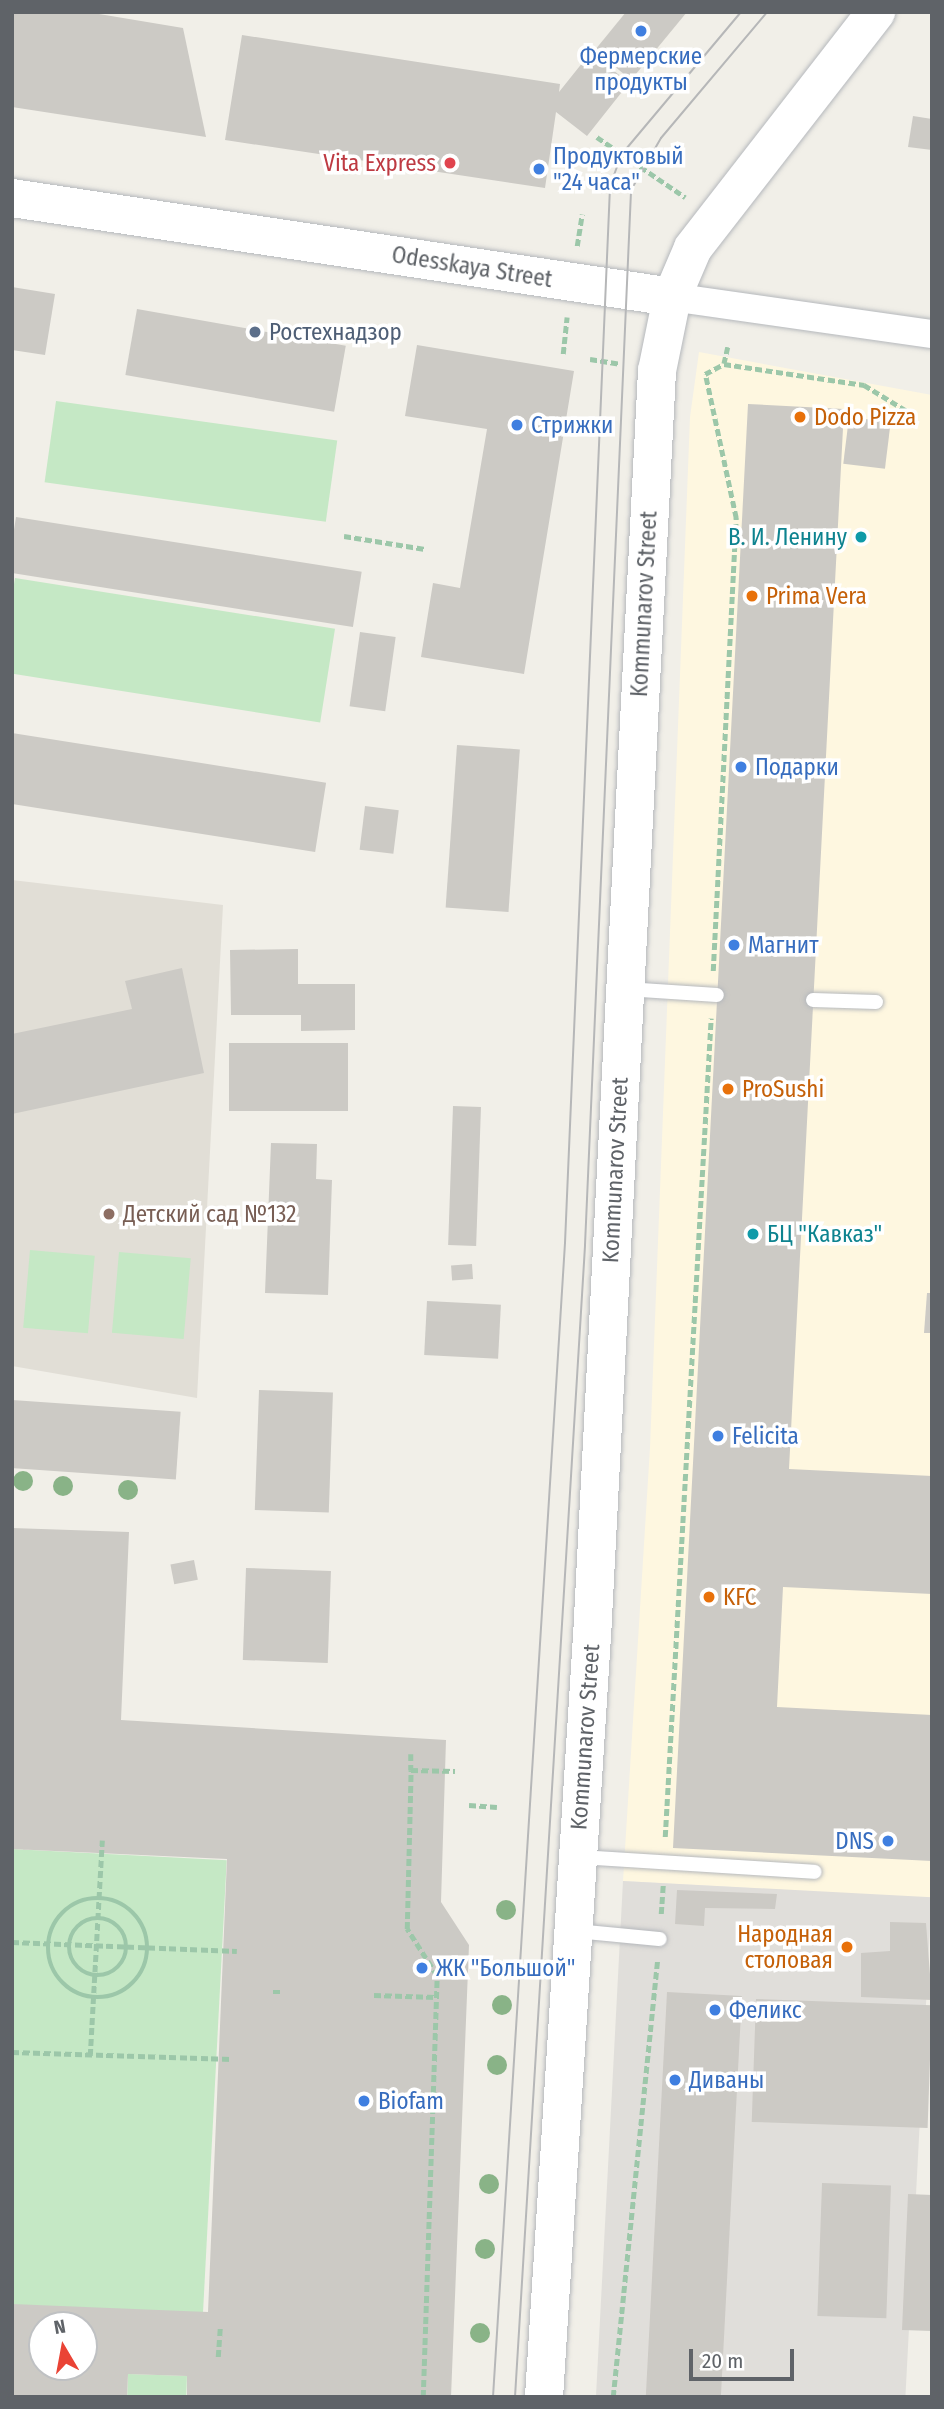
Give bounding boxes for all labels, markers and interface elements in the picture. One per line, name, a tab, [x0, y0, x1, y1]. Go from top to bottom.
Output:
marker: Фермерские продукты	[633, 23, 649, 39]
place label: Фермерские продукты	[580, 42, 702, 96]
place label: Продуктовый "24 часа"	[553, 142, 684, 196]
place label: Vita Express	[323, 149, 436, 177]
marker: Vita Express	[442, 155, 458, 171]
marker: Продуктовый "24 часа"	[531, 161, 547, 177]
street label: Odesskaya Street	[390, 241, 554, 293]
place label: Ростехнадзор	[269, 318, 402, 346]
marker: Ростехнадзор	[247, 324, 263, 340]
place label: Dodo Pizza	[814, 403, 916, 431]
marker: Dodo Pizza	[792, 409, 808, 425]
place label: Стрижки	[531, 411, 613, 439]
marker: Стрижки	[509, 417, 525, 433]
street label: Kommunarov Street	[625, 510, 663, 698]
place label: В. И. Ленину	[728, 523, 847, 551]
marker: В. И. Ленину	[853, 529, 869, 545]
place label: Prima Vera	[766, 582, 867, 610]
marker: Prima Vera	[744, 588, 760, 604]
place label: Подарки	[755, 753, 839, 781]
marker: Подарки	[733, 759, 749, 775]
place label: Магнит	[748, 931, 818, 959]
marker: Магнит	[726, 937, 742, 953]
place label: ProSushi	[742, 1075, 824, 1103]
street label: Kommunarov Street	[596, 1076, 634, 1264]
marker: ProSushi	[720, 1081, 736, 1097]
place label: Детский сад №132	[123, 1200, 296, 1228]
marker: Детский сад №132	[101, 1206, 117, 1222]
place label: БЦ "Кавказ"	[767, 1220, 882, 1248]
marker: БЦ "Кавказ"	[745, 1226, 761, 1242]
place label: Felicita	[732, 1422, 799, 1450]
marker: Felicita	[710, 1428, 726, 1444]
place label: KFC	[723, 1583, 757, 1611]
marker: KFC	[701, 1589, 717, 1605]
street label: Kommunarov Street	[565, 1643, 605, 1831]
place label: DNS	[835, 1827, 874, 1855]
marker: DNS	[880, 1833, 896, 1849]
place label: Народная столовая	[737, 1920, 833, 1974]
marker: Народная столовая	[839, 1939, 855, 1955]
place label: ЖК "Большой"	[436, 1954, 575, 1982]
marker: ЖК "Большой"	[414, 1960, 430, 1976]
place label: Феликс	[729, 1996, 802, 2024]
marker: Феликс	[707, 2002, 723, 2018]
place label: Диваны	[689, 2066, 764, 2094]
marker: Диваны	[667, 2072, 683, 2088]
place label: Biofam	[378, 2087, 444, 2115]
marker: Biofam	[356, 2093, 372, 2109]
north arrow	[28, 2311, 98, 2381]
text: N	[52, 2314, 67, 2339]
scale bar	[692, 2336, 797, 2380]
text: 20 m	[702, 2348, 743, 2374]

